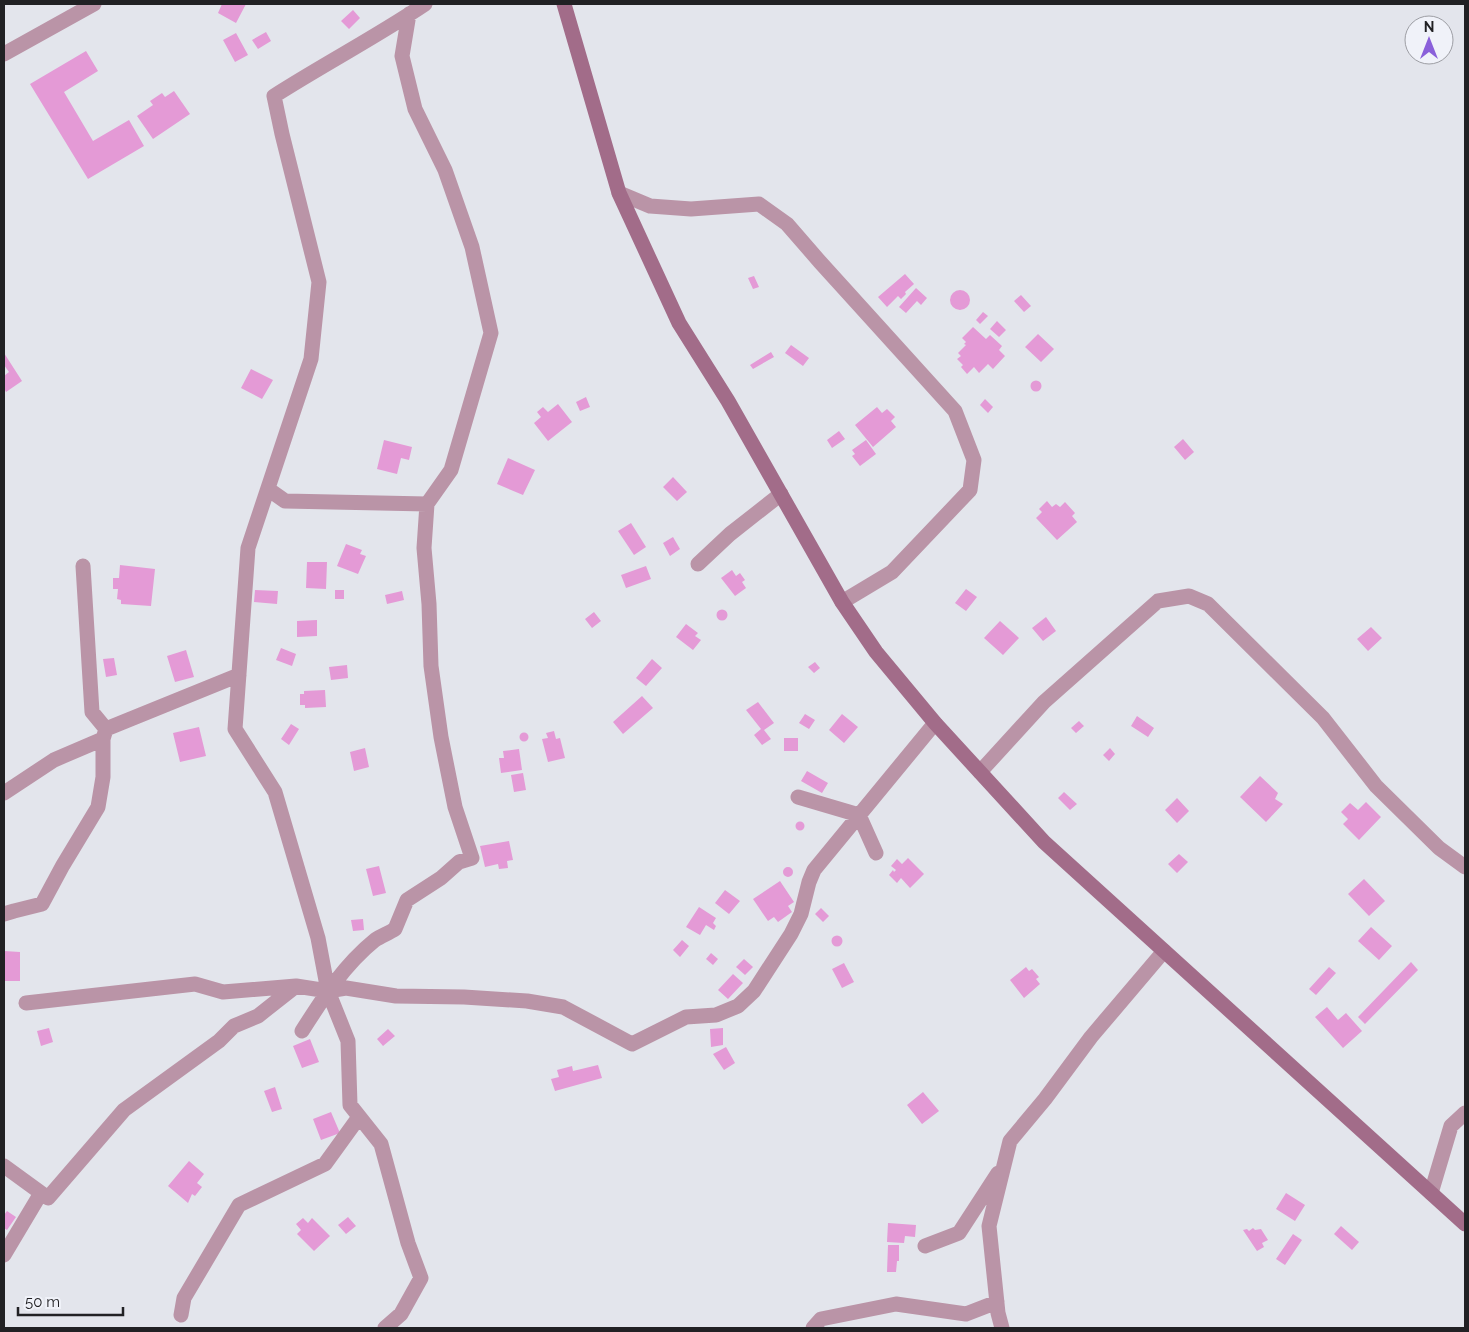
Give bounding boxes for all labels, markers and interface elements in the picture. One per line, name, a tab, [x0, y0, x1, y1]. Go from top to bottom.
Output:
north arrow	[1404, 15, 1454, 65]
text: N	[1424, 19, 1434, 35]
scale bar	[18, 1284, 122, 1316]
text: 50 m	[25, 1293, 60, 1311]

